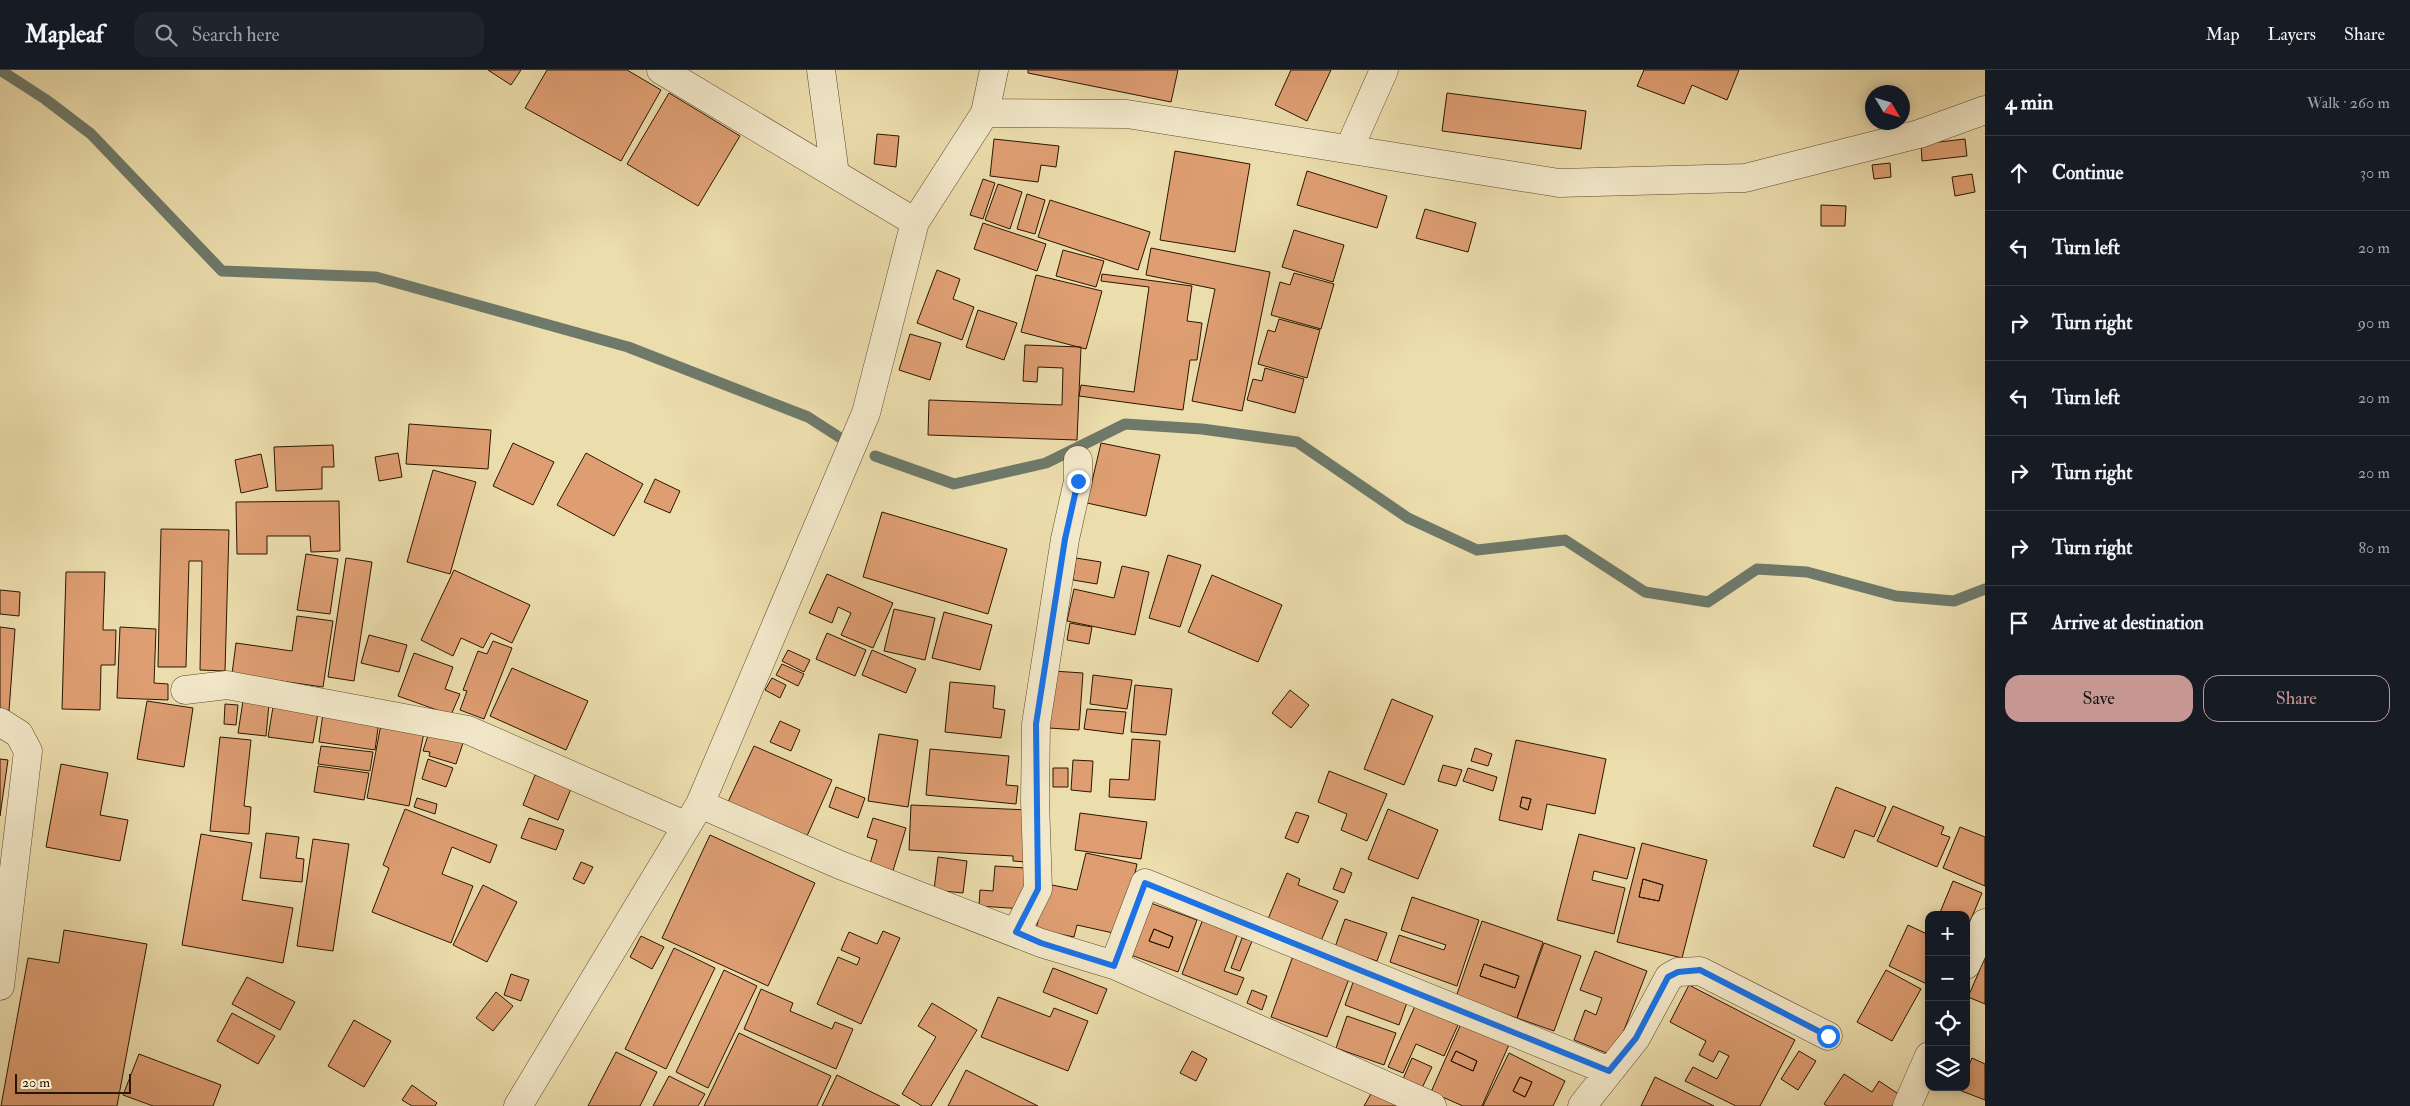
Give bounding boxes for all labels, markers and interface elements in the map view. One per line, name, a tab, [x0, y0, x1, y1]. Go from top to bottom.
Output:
search box	[134, 12, 484, 57]
text: Mapleaf	[25, 19, 104, 50]
icon: search	[152, 21, 180, 49]
text: Search here	[192, 23, 279, 47]
text: Map	[2206, 23, 2240, 46]
text: Layers	[2268, 23, 2316, 46]
text: Share	[2344, 23, 2385, 46]
north arrow	[1865, 85, 1910, 130]
text: 4 min	[2005, 89, 2053, 116]
text: Walk · 260 m	[2307, 93, 2390, 113]
icon: ahead	[2005, 159, 2033, 187]
text: Continue	[2052, 161, 2123, 185]
text: 30 m	[2360, 163, 2390, 183]
icon: left	[2005, 234, 2033, 262]
text: Turn left	[2052, 236, 2120, 260]
text: 20 m	[2358, 238, 2390, 258]
icon: right	[2005, 309, 2033, 337]
text: Turn right	[2052, 311, 2132, 335]
text: 90 m	[2358, 313, 2390, 333]
icon: left	[2005, 384, 2033, 412]
text: Turn left	[2052, 386, 2120, 410]
text: 20 m	[2358, 388, 2390, 408]
icon: right	[2005, 459, 2033, 487]
text: Turn right	[2052, 461, 2132, 485]
text: 20 m	[2358, 463, 2390, 483]
route end	[1067, 470, 1090, 493]
icon: right	[2005, 534, 2033, 562]
text: Turn right	[2052, 536, 2132, 560]
text: 80 m	[2359, 538, 2390, 558]
icon: arrive	[2005, 609, 2033, 637]
text: Arrive at destination	[2052, 611, 2204, 635]
button: Save	[2005, 675, 2193, 722]
button: Share	[2203, 675, 2390, 722]
map controls	[1925, 911, 1970, 1091]
button: +	[1925, 911, 1970, 956]
button: −	[1925, 956, 1970, 1001]
button: locate	[1925, 1001, 1970, 1046]
route start	[1817, 1025, 1840, 1048]
button: layers	[1925, 1046, 1970, 1091]
scale bar	[15, 1071, 131, 1094]
text: 20 m	[22, 1074, 50, 1091]

